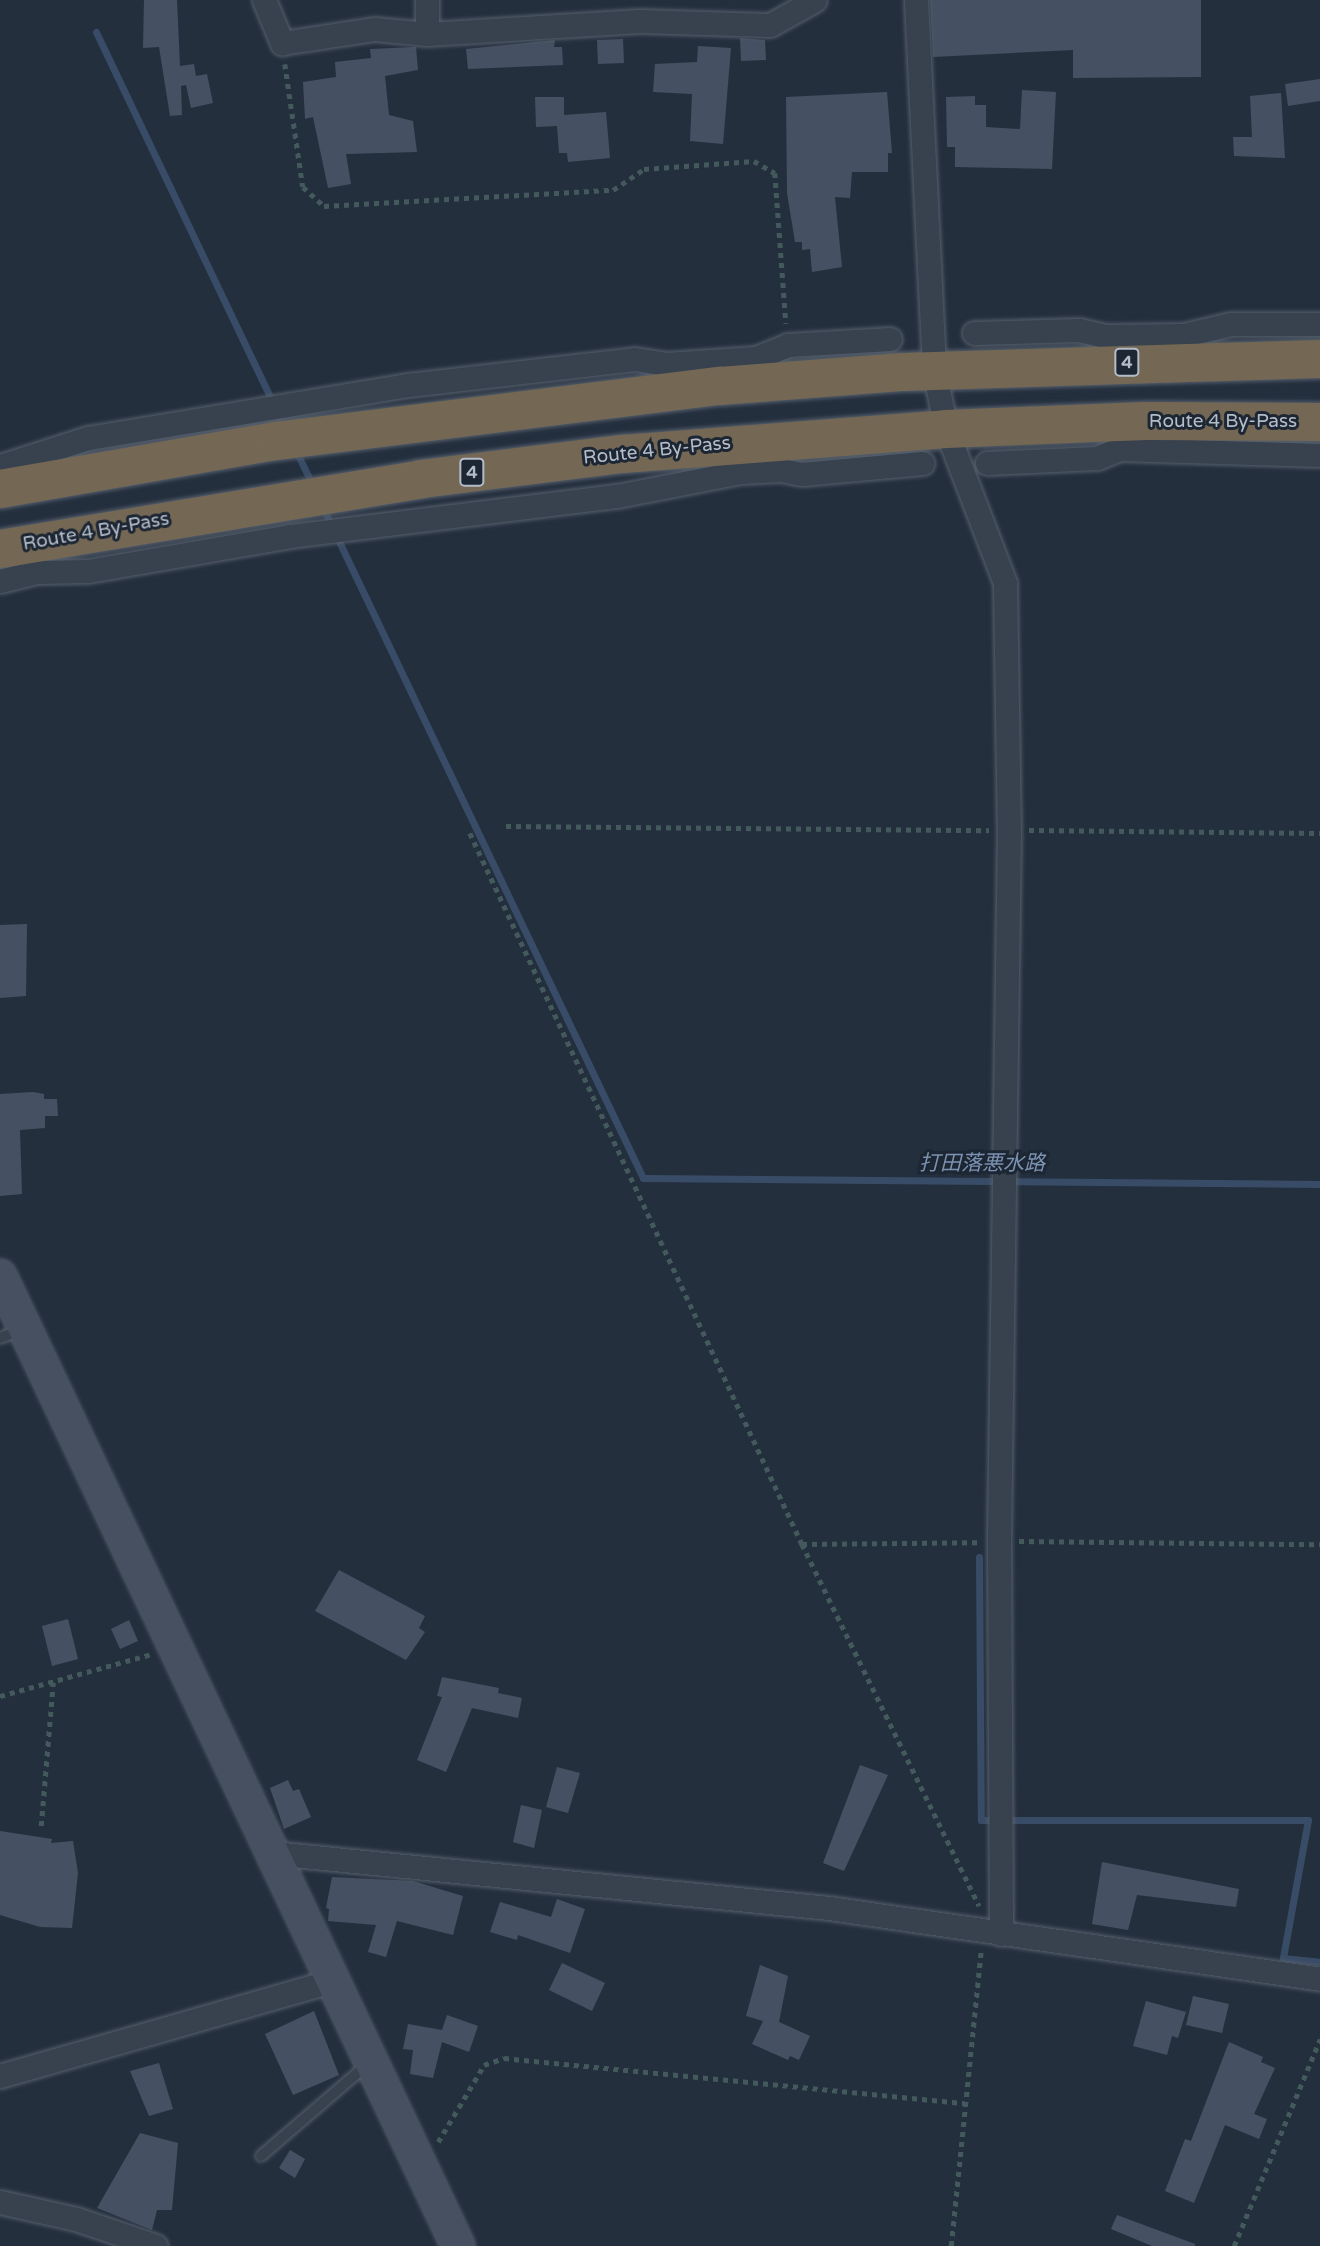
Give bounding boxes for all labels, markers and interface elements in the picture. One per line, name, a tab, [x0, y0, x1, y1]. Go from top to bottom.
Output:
road number: 4	[1113, 348, 1141, 376]
street label: Route 4 By-Pass	[1149, 411, 1297, 433]
street label: Route 4 By-Pass	[582, 432, 732, 470]
road number: 4	[458, 458, 486, 486]
street label: Route 4 By-Pass	[21, 508, 171, 556]
water label: 打田落悪水路	[919, 1151, 1045, 1177]

